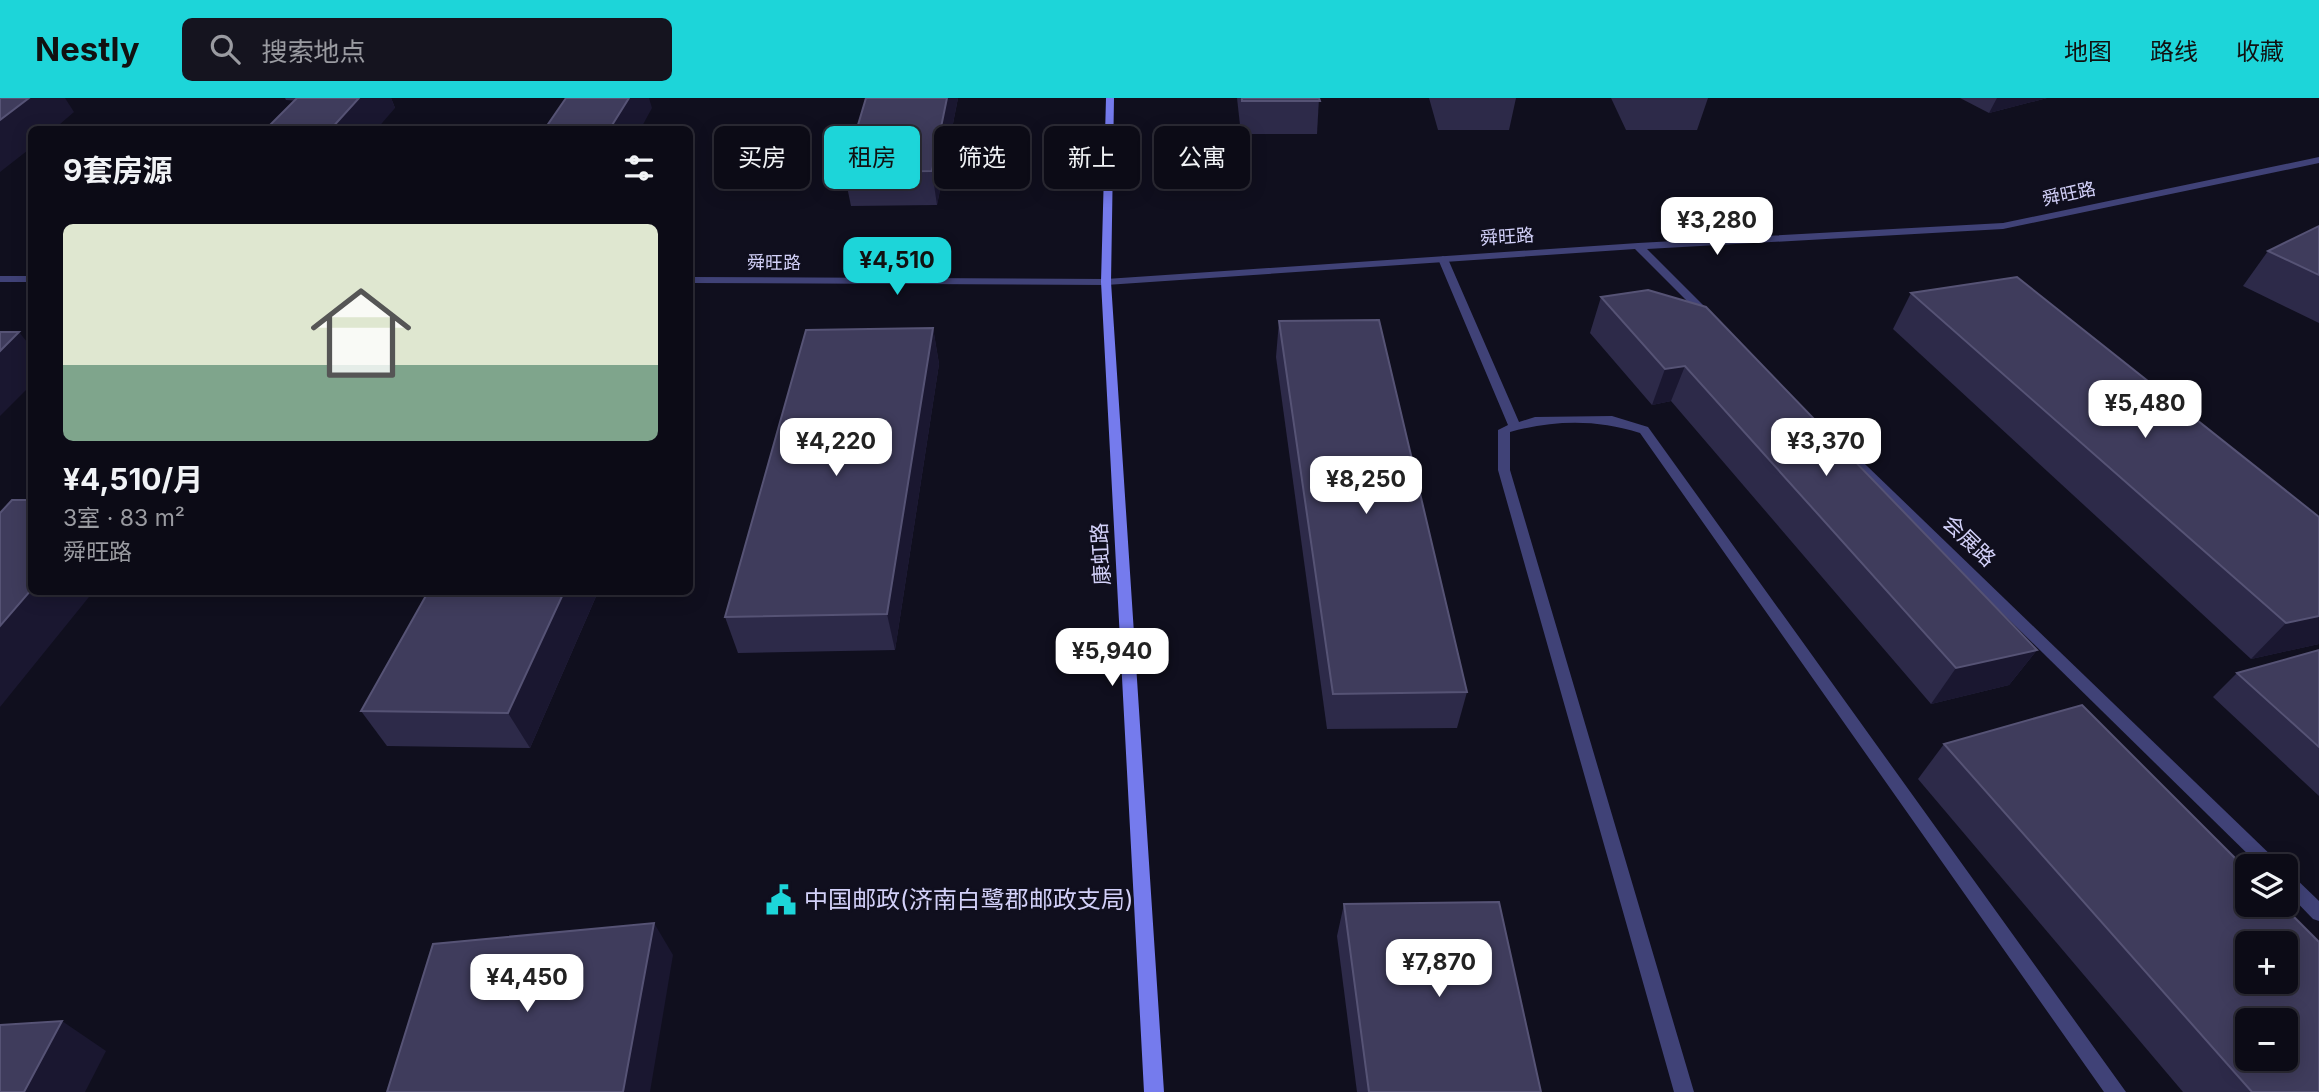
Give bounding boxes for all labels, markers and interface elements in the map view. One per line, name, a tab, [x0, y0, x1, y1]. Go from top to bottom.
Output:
search box	[182, 18, 672, 81]
text: Nestly	[35, 29, 140, 69]
icon: search	[206, 30, 244, 68]
text: 搜索地点	[262, 36, 366, 67]
text: 地图	[2064, 37, 2112, 66]
text: 路线	[2150, 37, 2198, 66]
text: 收藏	[2236, 37, 2284, 66]
chip: 买房	[714, 126, 810, 189]
chip: 租房	[824, 126, 920, 189]
chip: 筛选	[934, 126, 1030, 189]
chip: 新上	[1044, 126, 1140, 189]
chip: 公寓	[1154, 126, 1250, 189]
icon: filters	[620, 149, 658, 187]
text: 9套房源	[63, 152, 172, 188]
street label: 舜旺路	[2040, 178, 2097, 209]
pin: ¥3,280	[1660, 198, 1774, 257]
text: ¥3,280	[1677, 206, 1757, 234]
street label: 舜旺路	[1479, 224, 1535, 249]
pin: ¥4,510	[840, 238, 954, 297]
text: ¥4,510	[859, 246, 935, 274]
street label: 舜旺路	[747, 252, 801, 273]
icon: home	[298, 270, 424, 396]
pin: ¥5,480	[2088, 380, 2202, 440]
text: ¥5,480	[2104, 389, 2186, 417]
pin: ¥4,220	[779, 418, 893, 478]
pin: ¥3,370	[1769, 418, 1883, 478]
text: ¥4,220	[796, 427, 876, 455]
text: ¥3,370	[1787, 427, 1865, 455]
pin: ¥8,250	[1309, 456, 1423, 516]
text: ¥4,510/月	[63, 461, 203, 497]
text: ¥8,250	[1326, 465, 1406, 493]
text: 3室 · 83 m²	[63, 504, 185, 532]
street label: 会展路	[1938, 510, 2001, 572]
street label: 康虹路	[1086, 522, 1115, 586]
text: 舜旺路	[63, 538, 132, 566]
pin: ¥5,940	[1055, 628, 1169, 688]
text: ¥5,940	[1072, 637, 1152, 665]
map controls	[2235, 854, 2298, 1071]
button: layers	[2235, 854, 2298, 917]
public building icon: 中国邮政(济南白鹭郡邮政支局)	[764, 883, 798, 917]
place label: 中国邮政(济南白鹭郡邮政支局)	[804, 885, 1134, 914]
button: +	[2235, 931, 2298, 994]
pin: ¥7,870	[1382, 940, 1496, 999]
text: ¥7,870	[1402, 948, 1476, 976]
pin: ¥4,450	[470, 954, 584, 1014]
text: ¥4,450	[486, 963, 568, 991]
button: −	[2235, 1008, 2298, 1071]

